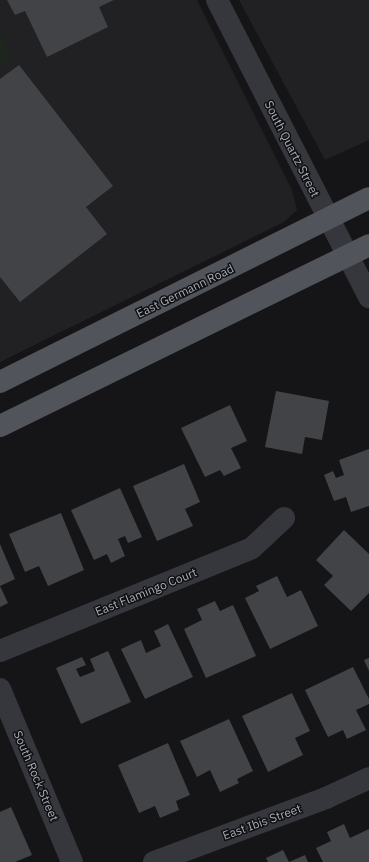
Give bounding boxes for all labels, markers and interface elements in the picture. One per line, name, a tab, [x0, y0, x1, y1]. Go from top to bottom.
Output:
street label: South Quartz Street	[262, 98, 322, 200]
street label: East Germann Road	[134, 261, 236, 321]
street label: East Flamingo Court	[93, 565, 199, 619]
street label: South Rock Street	[10, 729, 62, 823]
street label: East Ibis Street	[221, 801, 303, 843]

